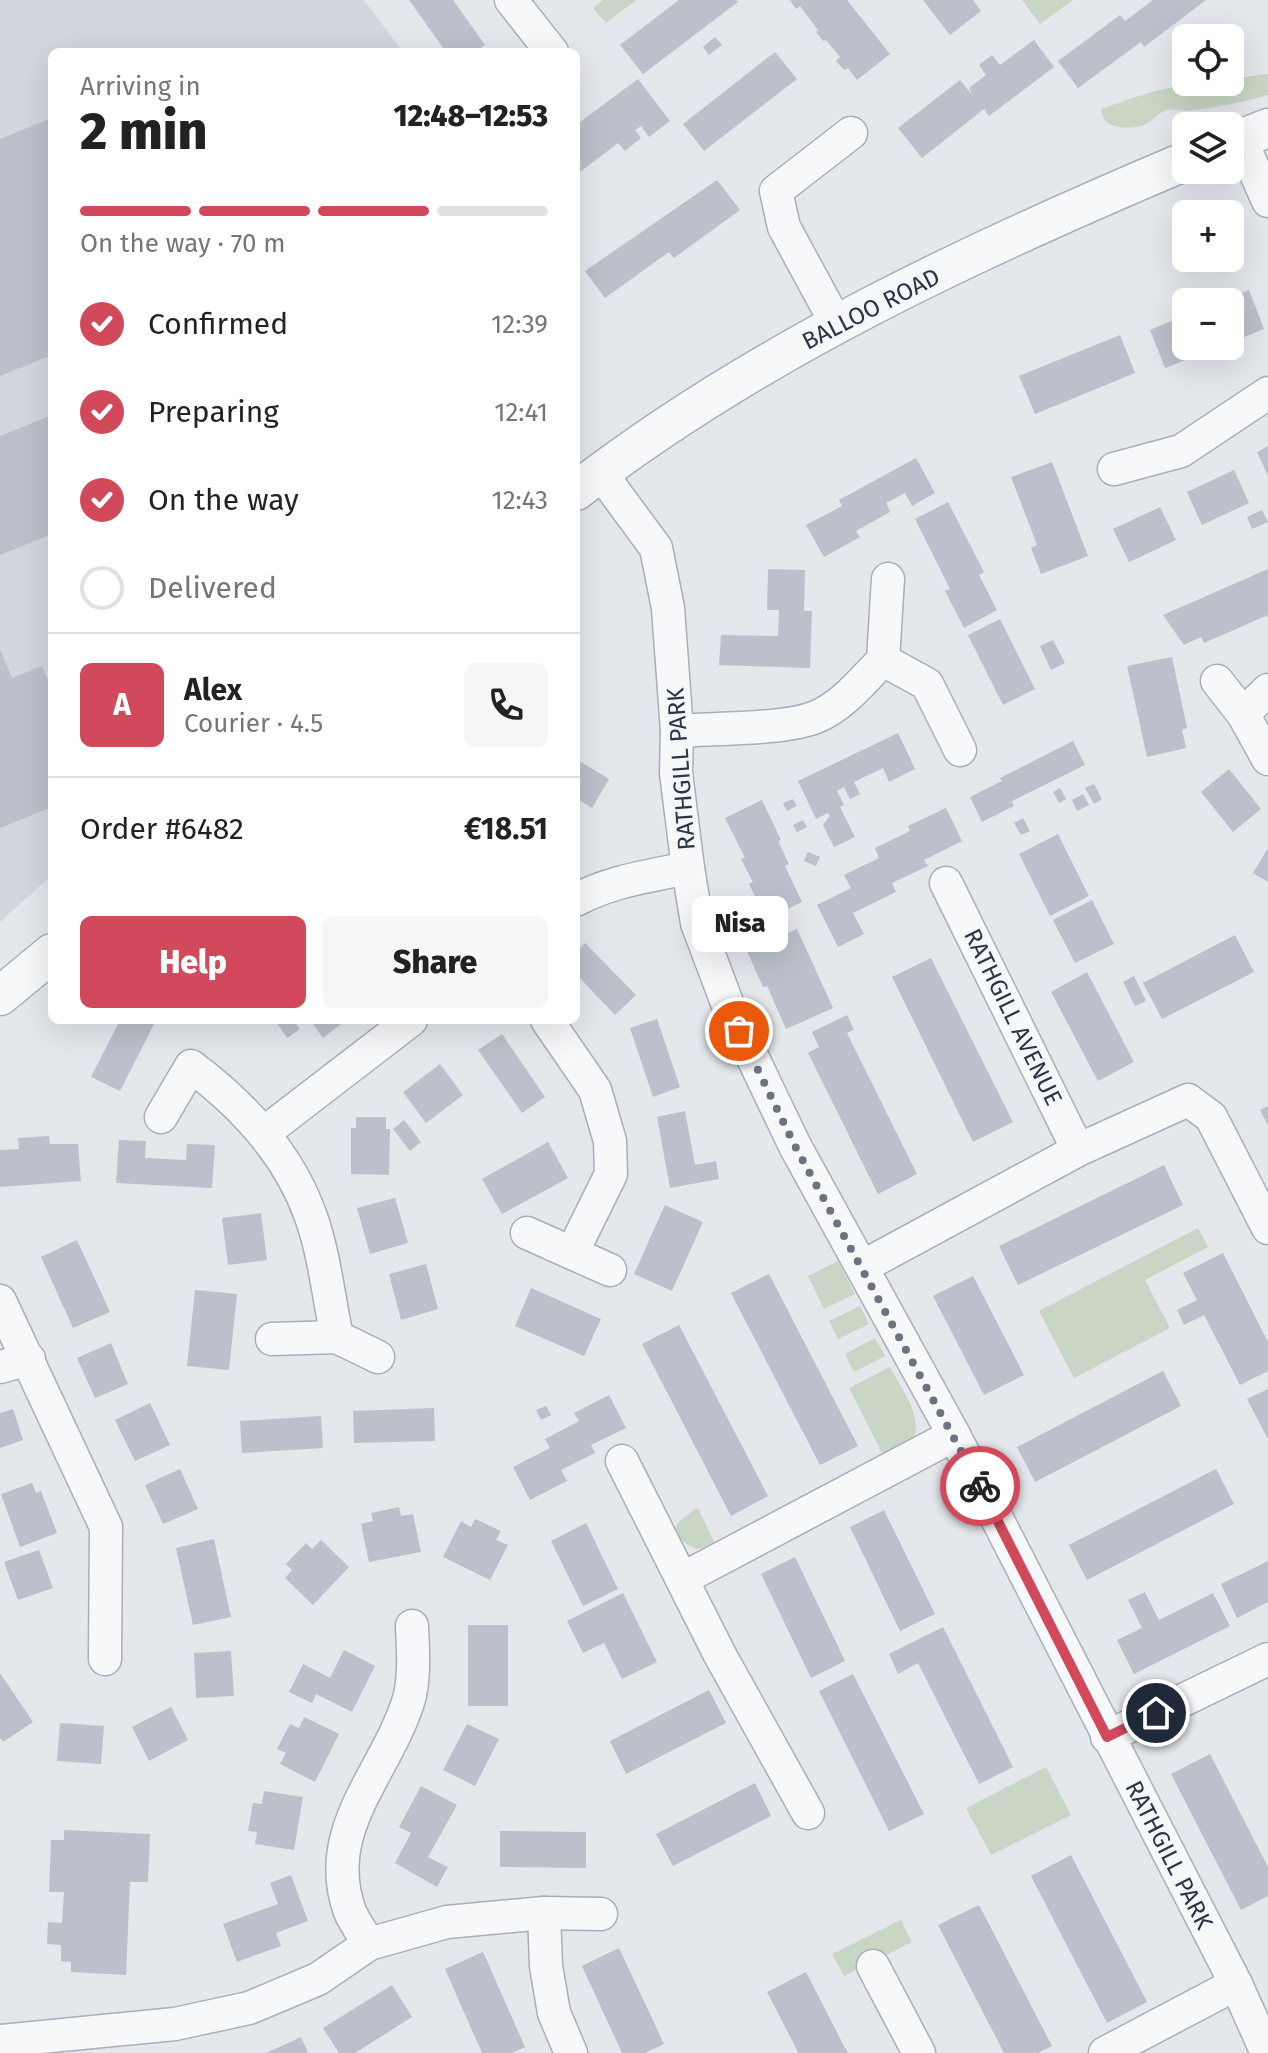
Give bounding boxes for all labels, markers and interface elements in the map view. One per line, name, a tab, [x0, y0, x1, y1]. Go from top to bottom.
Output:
map controls	[1172, 24, 1244, 360]
button: locate	[1172, 24, 1244, 96]
text: Arriving in	[80, 71, 201, 102]
text: 12:48–12:53	[393, 98, 548, 134]
text: 2 min	[80, 100, 207, 163]
button: layers	[1172, 112, 1244, 184]
button: +	[1172, 200, 1244, 272]
text: On the way · 70 m	[80, 228, 286, 259]
street label: BALLOO ROAD	[798, 262, 944, 356]
button: −	[1172, 288, 1244, 360]
icon: check	[80, 302, 124, 346]
text: Confirmed	[148, 306, 288, 342]
text: 12:39	[491, 309, 548, 340]
icon: check	[80, 390, 124, 434]
text: Preparing	[148, 394, 279, 430]
text: 12:41	[494, 397, 548, 428]
icon: check	[80, 478, 124, 522]
text: On the way	[148, 482, 299, 518]
text: 12:43	[491, 485, 548, 516]
text: Delivered	[148, 570, 277, 606]
button: phone	[464, 663, 548, 747]
text: Alex	[184, 672, 242, 708]
street label: RATHGILL PARK	[661, 686, 701, 851]
text: A	[113, 687, 131, 723]
text: Courier · 4.5	[184, 708, 323, 739]
text: Order #6482	[80, 811, 244, 847]
text: €18.51	[464, 811, 548, 847]
callout: Nisa	[691, 895, 787, 951]
text: Nisa	[714, 908, 766, 939]
button: Help	[80, 916, 306, 1008]
button: Share	[322, 916, 548, 1008]
street label: RATHGILL AVENUE	[958, 924, 1068, 1110]
pin	[705, 997, 773, 1065]
icon: bag	[717, 1009, 761, 1053]
courier	[940, 1446, 1020, 1526]
icon: bike	[958, 1464, 1002, 1508]
pin	[1122, 1679, 1190, 1747]
icon: home	[1134, 1691, 1178, 1735]
street label: RATHGILL PARK	[1119, 1776, 1219, 1935]

